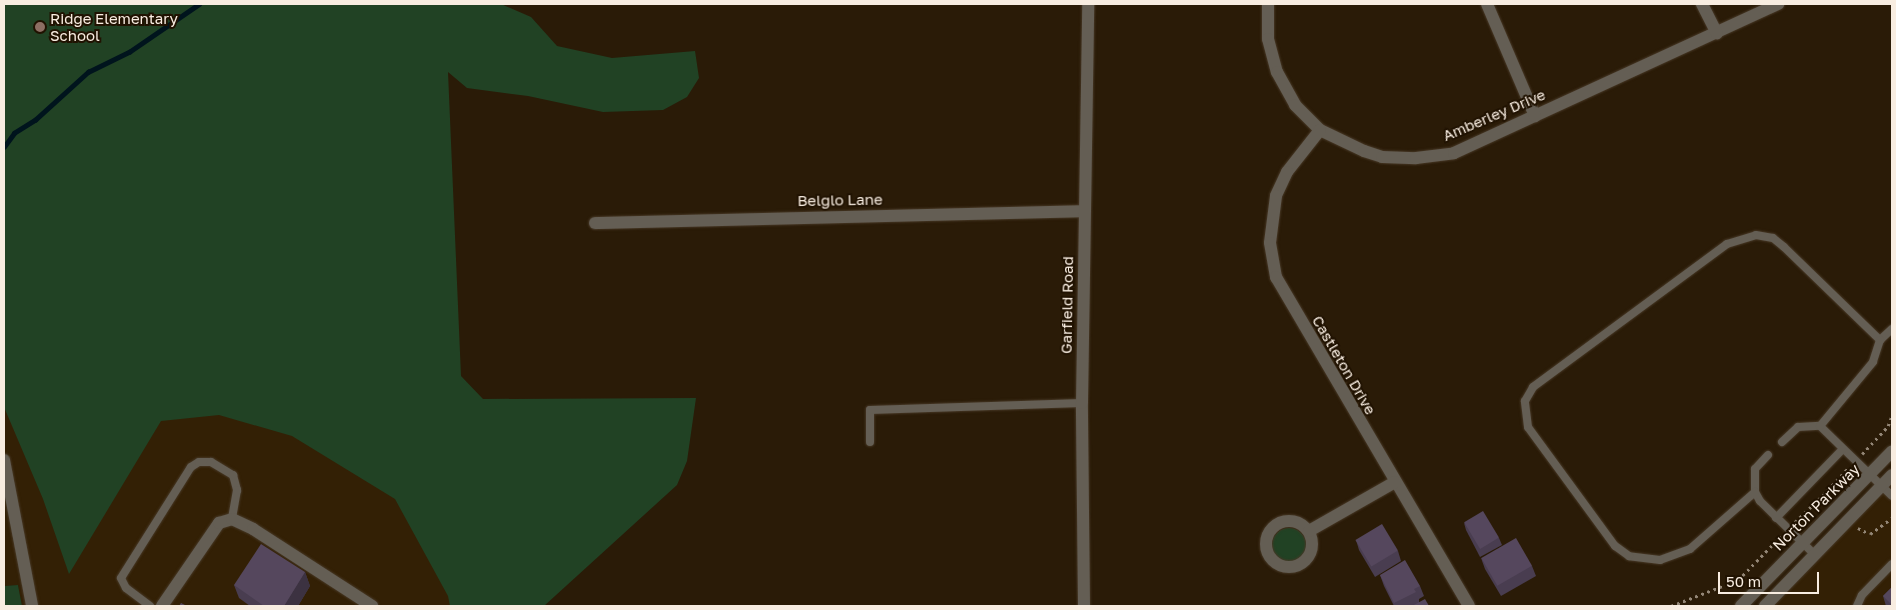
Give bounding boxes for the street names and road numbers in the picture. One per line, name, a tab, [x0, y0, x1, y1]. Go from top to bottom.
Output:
street label: Amberley Drive	[1440, 85, 1548, 145]
street label: Belglo Lane	[797, 190, 883, 210]
street label: Garfield Road	[1057, 256, 1077, 354]
street label: Castleton Drive	[1308, 312, 1380, 418]
street label: Norton Parkway	[1769, 460, 1863, 554]

